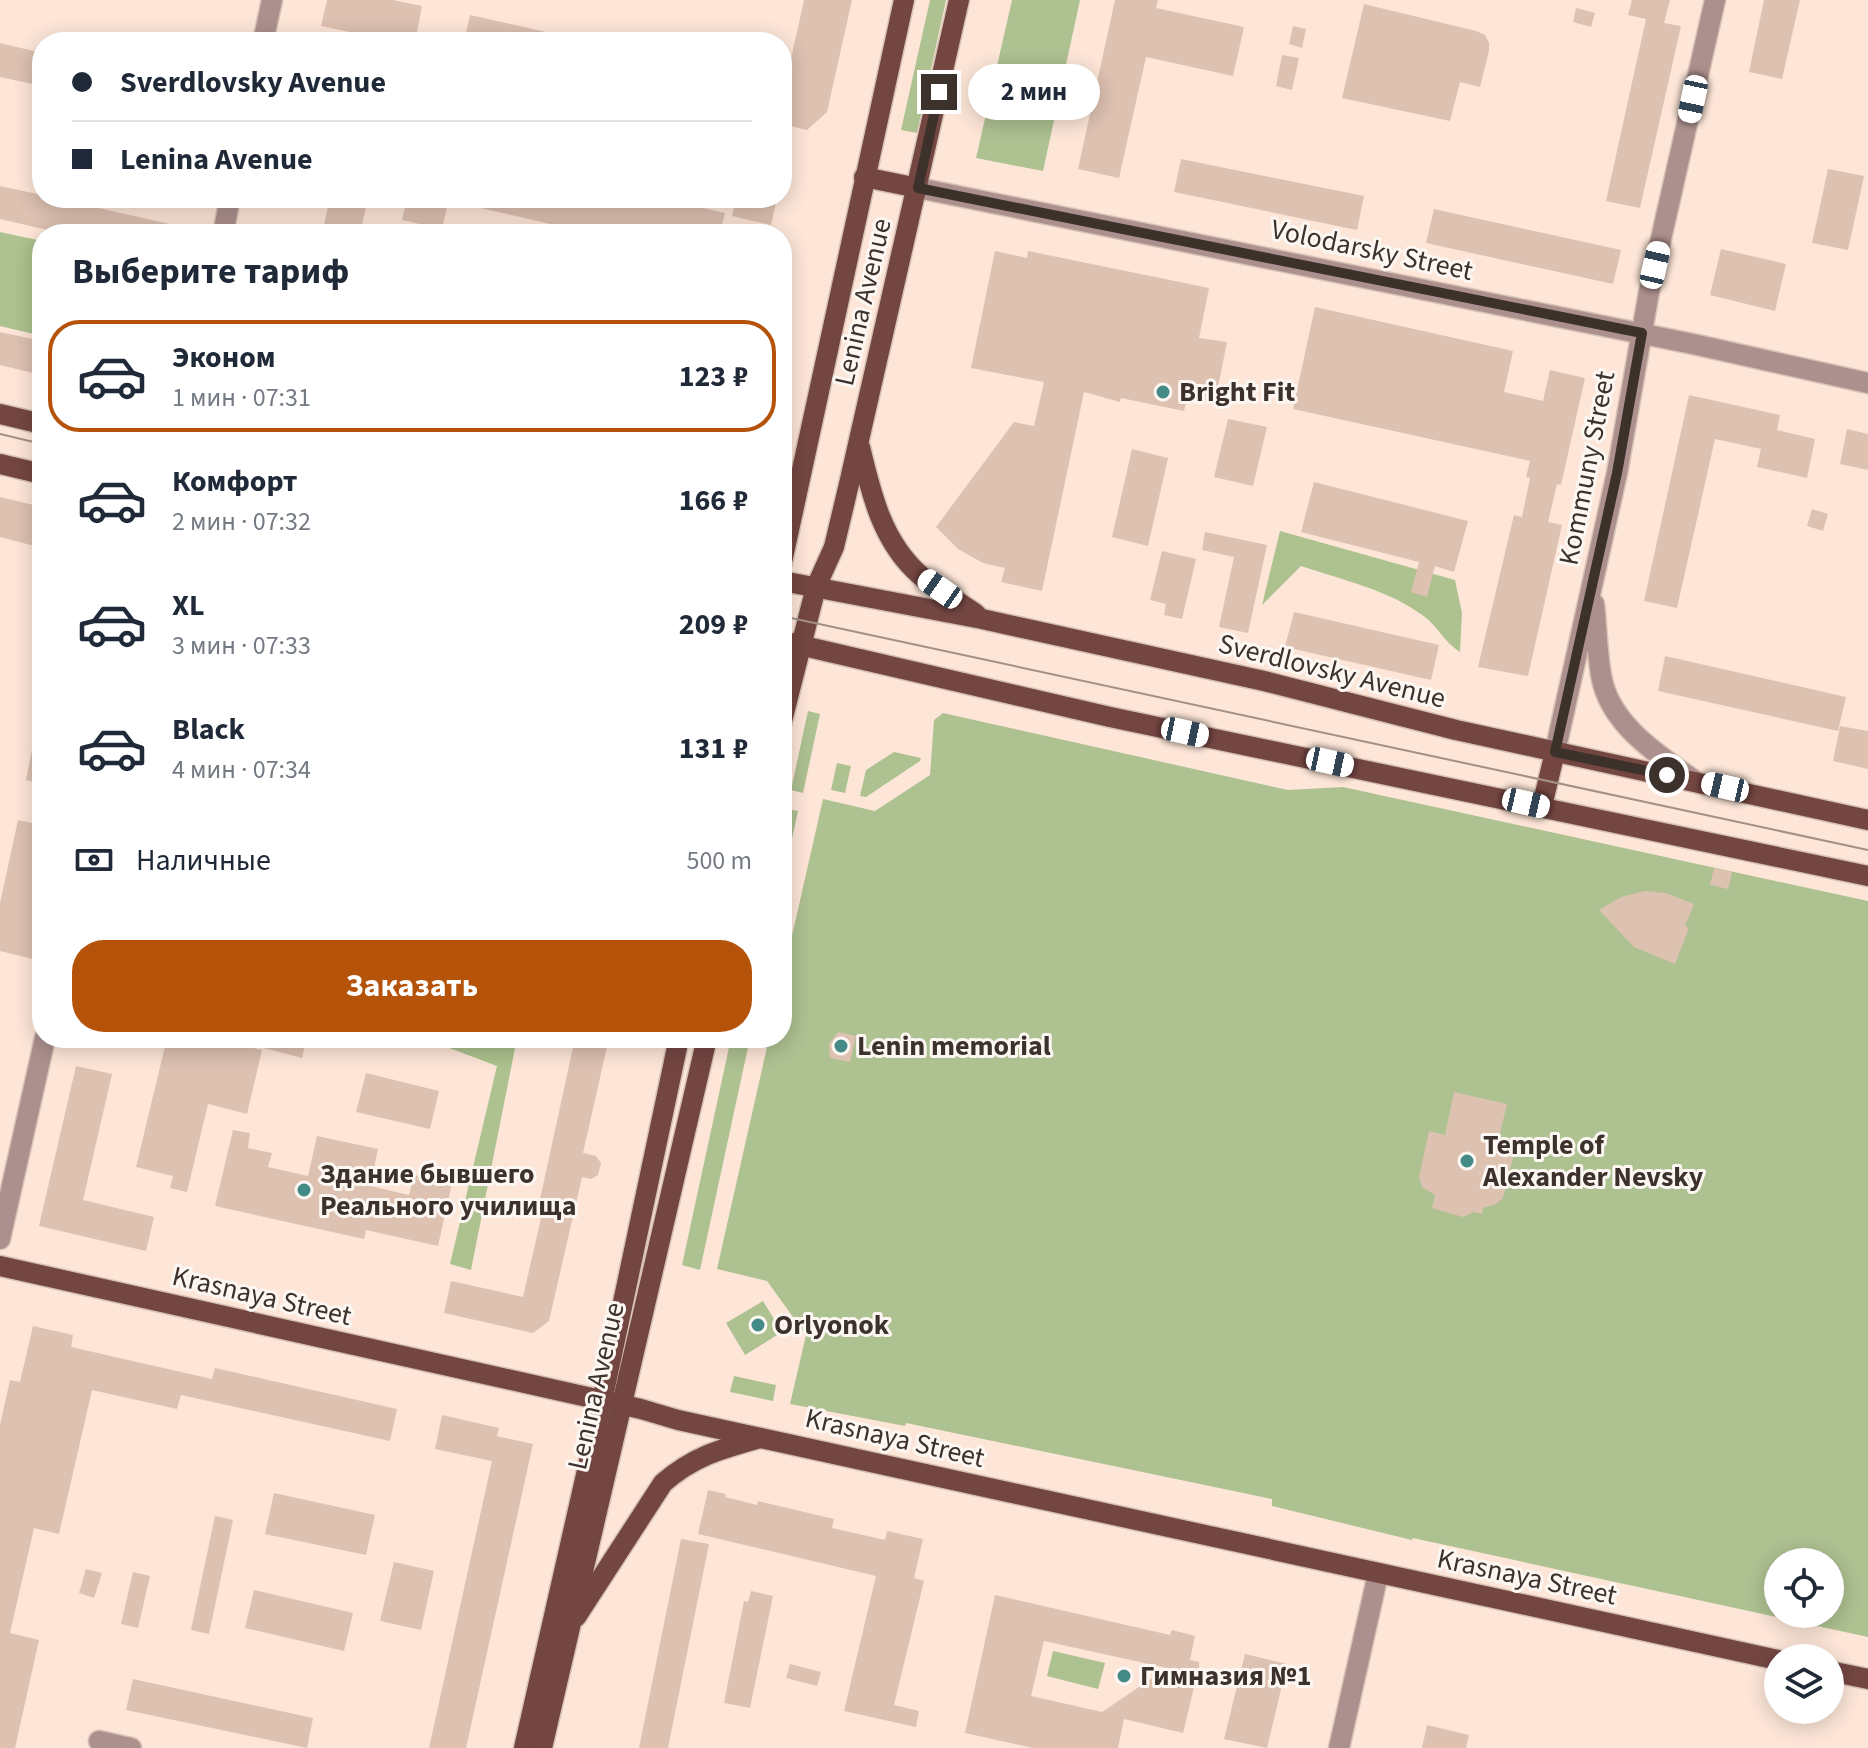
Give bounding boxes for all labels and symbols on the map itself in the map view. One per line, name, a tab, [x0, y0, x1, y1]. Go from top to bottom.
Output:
callout: 2 мин	[967, 64, 1099, 120]
car	[1676, 73, 1710, 125]
route end	[921, 74, 957, 110]
street label: Volodarsky Street	[1267, 209, 1477, 291]
street label: Lenina Avenue	[824, 214, 902, 390]
car	[1638, 239, 1672, 291]
street label: Kommuny Street	[1549, 367, 1626, 568]
place label: Bright Fit	[1179, 372, 1295, 412]
marker: Bright Fit	[1154, 383, 1172, 401]
car	[913, 565, 967, 613]
street label: Sverdlovsky Avenue	[1214, 623, 1450, 719]
car	[1159, 715, 1211, 749]
car	[1304, 745, 1356, 779]
route start	[1649, 757, 1685, 793]
car	[1699, 770, 1751, 804]
car	[1500, 786, 1552, 820]
place label: Lenin memorial	[857, 1026, 1051, 1066]
marker: Lenin memorial	[832, 1037, 850, 1055]
place label: Temple of Alexander Nevsky	[1482, 1125, 1704, 1197]
marker: Temple of Alexander Nevsky	[1458, 1152, 1476, 1170]
place label: Здание бывшего Реального училища	[320, 1154, 577, 1226]
marker: Здание бывшего Реального училища	[295, 1181, 313, 1199]
street label: Krasnaya Street	[168, 1256, 356, 1336]
street label: Lenina Avenue	[557, 1298, 635, 1474]
place label: Orlyonok	[774, 1305, 890, 1345]
marker: Orlyonok	[749, 1316, 767, 1334]
street label: Krasnaya Street	[801, 1398, 989, 1478]
street label: Krasnaya Street	[1433, 1538, 1621, 1616]
place label: Гимназия №1	[1140, 1656, 1312, 1696]
marker: Гимназия №1	[1115, 1667, 1133, 1685]

